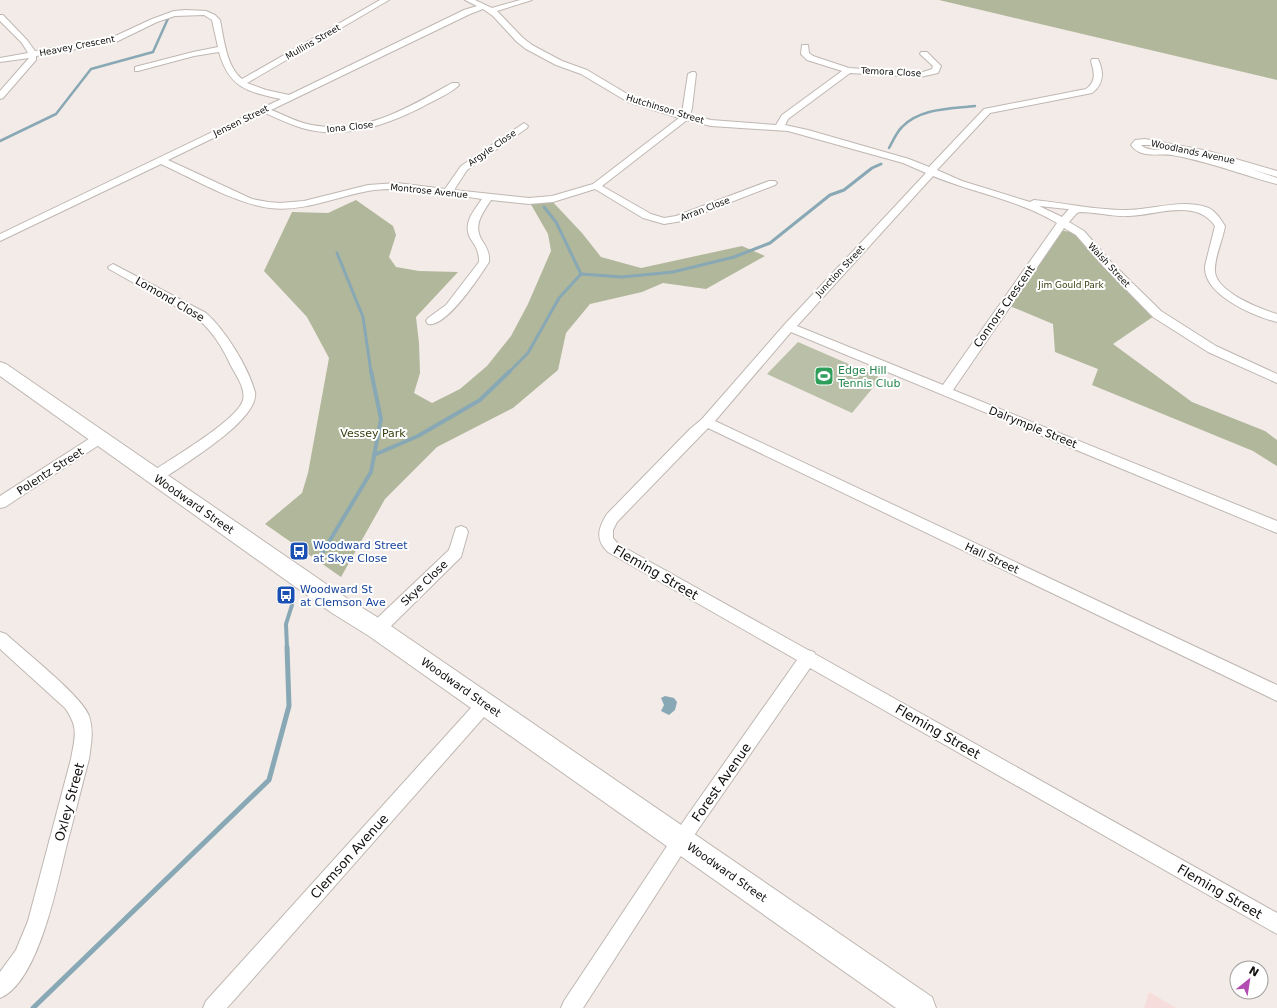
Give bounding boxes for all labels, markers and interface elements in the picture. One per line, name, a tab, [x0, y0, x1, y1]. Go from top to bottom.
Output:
street label: Mullins Street	[284, 22, 343, 62]
street label: Heavey Crescent	[38, 34, 116, 58]
street label: Temora Close	[860, 65, 922, 79]
street label: Hutchinson Street	[625, 92, 706, 126]
street label: Jensen Street	[211, 103, 271, 139]
street label: Iona Close	[326, 120, 374, 134]
street label: Argyle Close	[466, 128, 518, 168]
street label: Woodlands Avenue	[1150, 138, 1236, 166]
street label: Montrose Avenue	[390, 182, 469, 200]
street label: Arran Close	[679, 195, 731, 223]
street label: Walsh Street	[1086, 241, 1132, 290]
street label: Junction Street	[813, 243, 867, 299]
street label: Connors Crescent	[971, 262, 1038, 350]
street label: Lomond Close	[133, 274, 207, 325]
park label: Jim Gould Park	[1037, 280, 1105, 290]
place label: Edge Hill Tennis Club	[837, 364, 901, 390]
sports icon: Edge Hill Tennis Club	[813, 365, 835, 387]
street label: Dalrymple Street	[987, 404, 1079, 451]
park label: Vessey Park	[340, 427, 406, 440]
street label: Polentz Street	[15, 445, 87, 498]
street label: Woodward Street	[151, 472, 237, 537]
place label: Woodward Street at Skye Close	[313, 539, 408, 565]
bus stop icon: Woodward Street at Skye Close	[288, 540, 310, 562]
street label: Hall Street	[963, 540, 1021, 577]
street label: Fleming Street	[611, 542, 701, 603]
street label: Skye Close	[398, 558, 451, 609]
place label: Woodward St at Clemson Ave	[300, 583, 386, 609]
bus stop icon: Woodward St at Clemson Ave	[275, 584, 297, 606]
street label: Woodward Street	[418, 655, 504, 720]
street label: Fleming Street	[893, 701, 983, 762]
street label: Forest Avenue	[689, 740, 754, 824]
street label: Oxley Street	[52, 761, 87, 843]
street label: Clemson Avenue	[307, 811, 391, 902]
street label: Woodward Street	[684, 840, 770, 905]
street label: Fleming Street	[1175, 861, 1265, 922]
north arrow	[1229, 960, 1269, 1000]
text: N	[1247, 964, 1261, 980]

